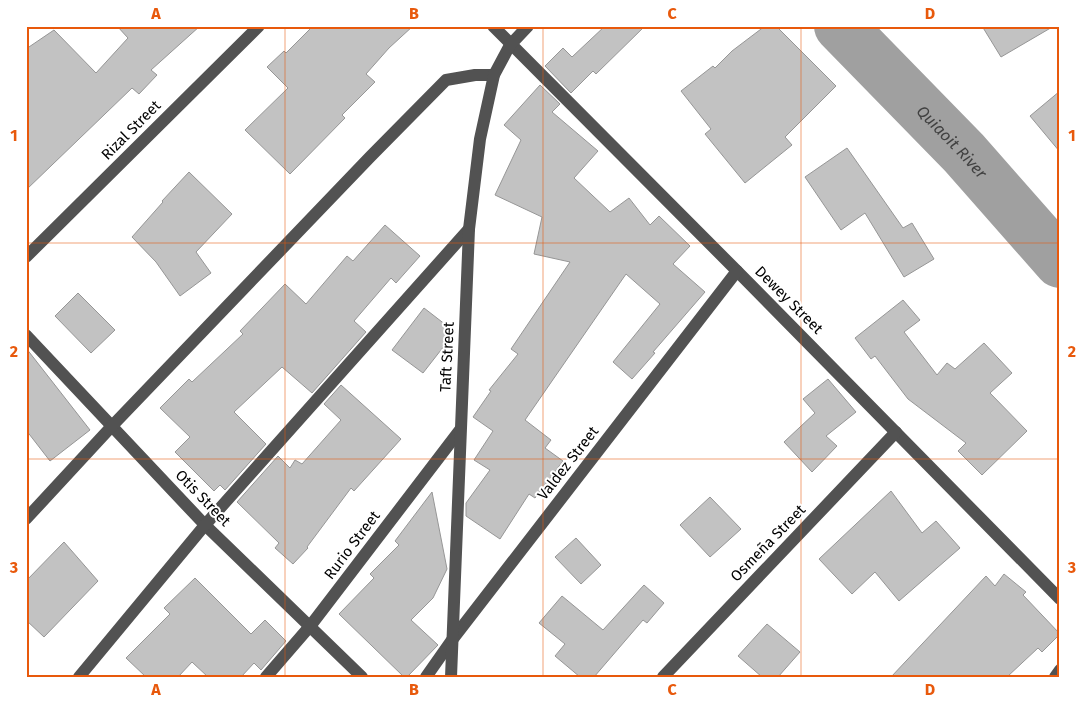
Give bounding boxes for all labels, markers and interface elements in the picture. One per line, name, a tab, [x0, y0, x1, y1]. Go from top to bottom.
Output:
text: A	[150, 4, 161, 23]
text: B	[409, 4, 419, 23]
text: C	[667, 4, 677, 23]
text: D	[925, 4, 935, 23]
street label: Rizal Street	[98, 96, 165, 163]
water label: Quiaoit River	[913, 101, 992, 183]
text: 1	[10, 126, 18, 145]
text: 1	[1068, 126, 1076, 145]
street label: Dewey Street	[751, 262, 827, 338]
street label: Taft Street	[436, 321, 458, 393]
text: 2	[10, 342, 18, 361]
text: 2	[1068, 342, 1076, 361]
street label: Valdez Street	[534, 422, 603, 503]
street label: Otis Street	[172, 466, 235, 530]
street label: Osmeña Street	[727, 500, 810, 585]
street label: Rurio Street	[320, 507, 384, 583]
text: 3	[9, 558, 18, 577]
text: 3	[1067, 558, 1076, 577]
text: A	[150, 680, 161, 699]
text: B	[409, 680, 419, 699]
text: C	[667, 680, 677, 699]
text: D	[925, 680, 935, 699]

